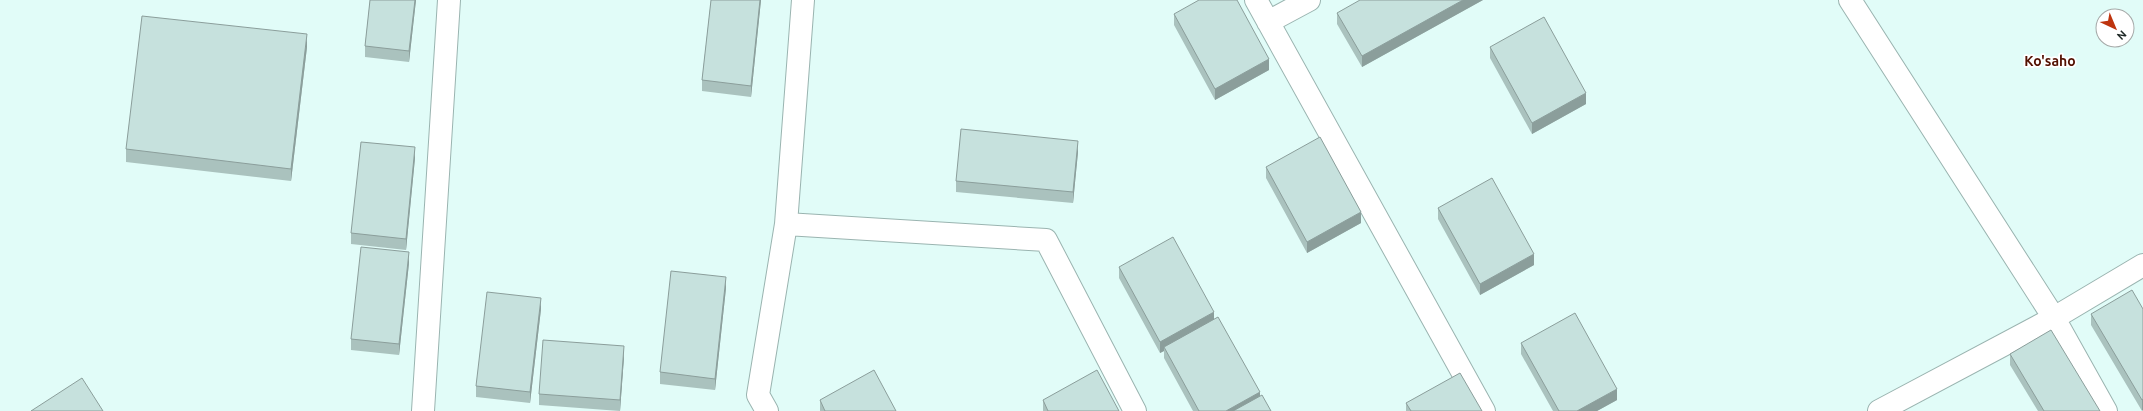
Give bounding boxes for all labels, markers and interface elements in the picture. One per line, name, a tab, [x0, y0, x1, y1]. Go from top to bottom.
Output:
north arrow	[2095, 8, 2135, 48]
text: N	[2115, 28, 2129, 42]
district label: Ko'saho	[2024, 53, 2076, 69]

